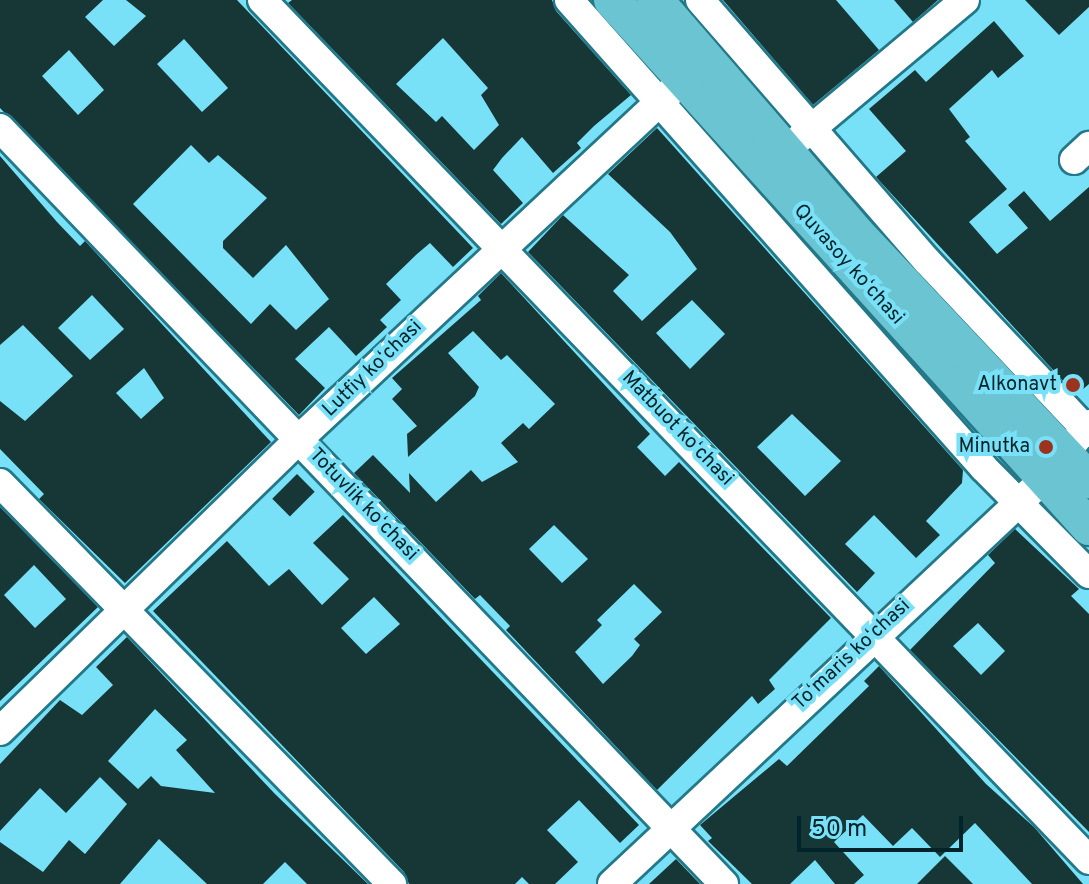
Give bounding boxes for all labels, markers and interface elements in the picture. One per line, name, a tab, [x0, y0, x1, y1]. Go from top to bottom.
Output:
street label: Quvasoy koʻchasi	[788, 200, 908, 330]
street label: Lutfiy koʻchasi	[318, 316, 428, 422]
street label: Matbuot koʻchasi	[616, 367, 738, 491]
place label: Alkonavt	[977, 373, 1057, 397]
marker: Alkonavt	[1064, 376, 1082, 394]
place label: Minutka	[959, 435, 1030, 459]
marker: Minutka	[1037, 438, 1055, 456]
street label: Totuvlik koʻchasi	[303, 444, 423, 566]
street label: Toʻmaris koʻchasi	[788, 594, 916, 716]
scale bar	[801, 800, 967, 850]
text: 50 m	[811, 815, 867, 845]

